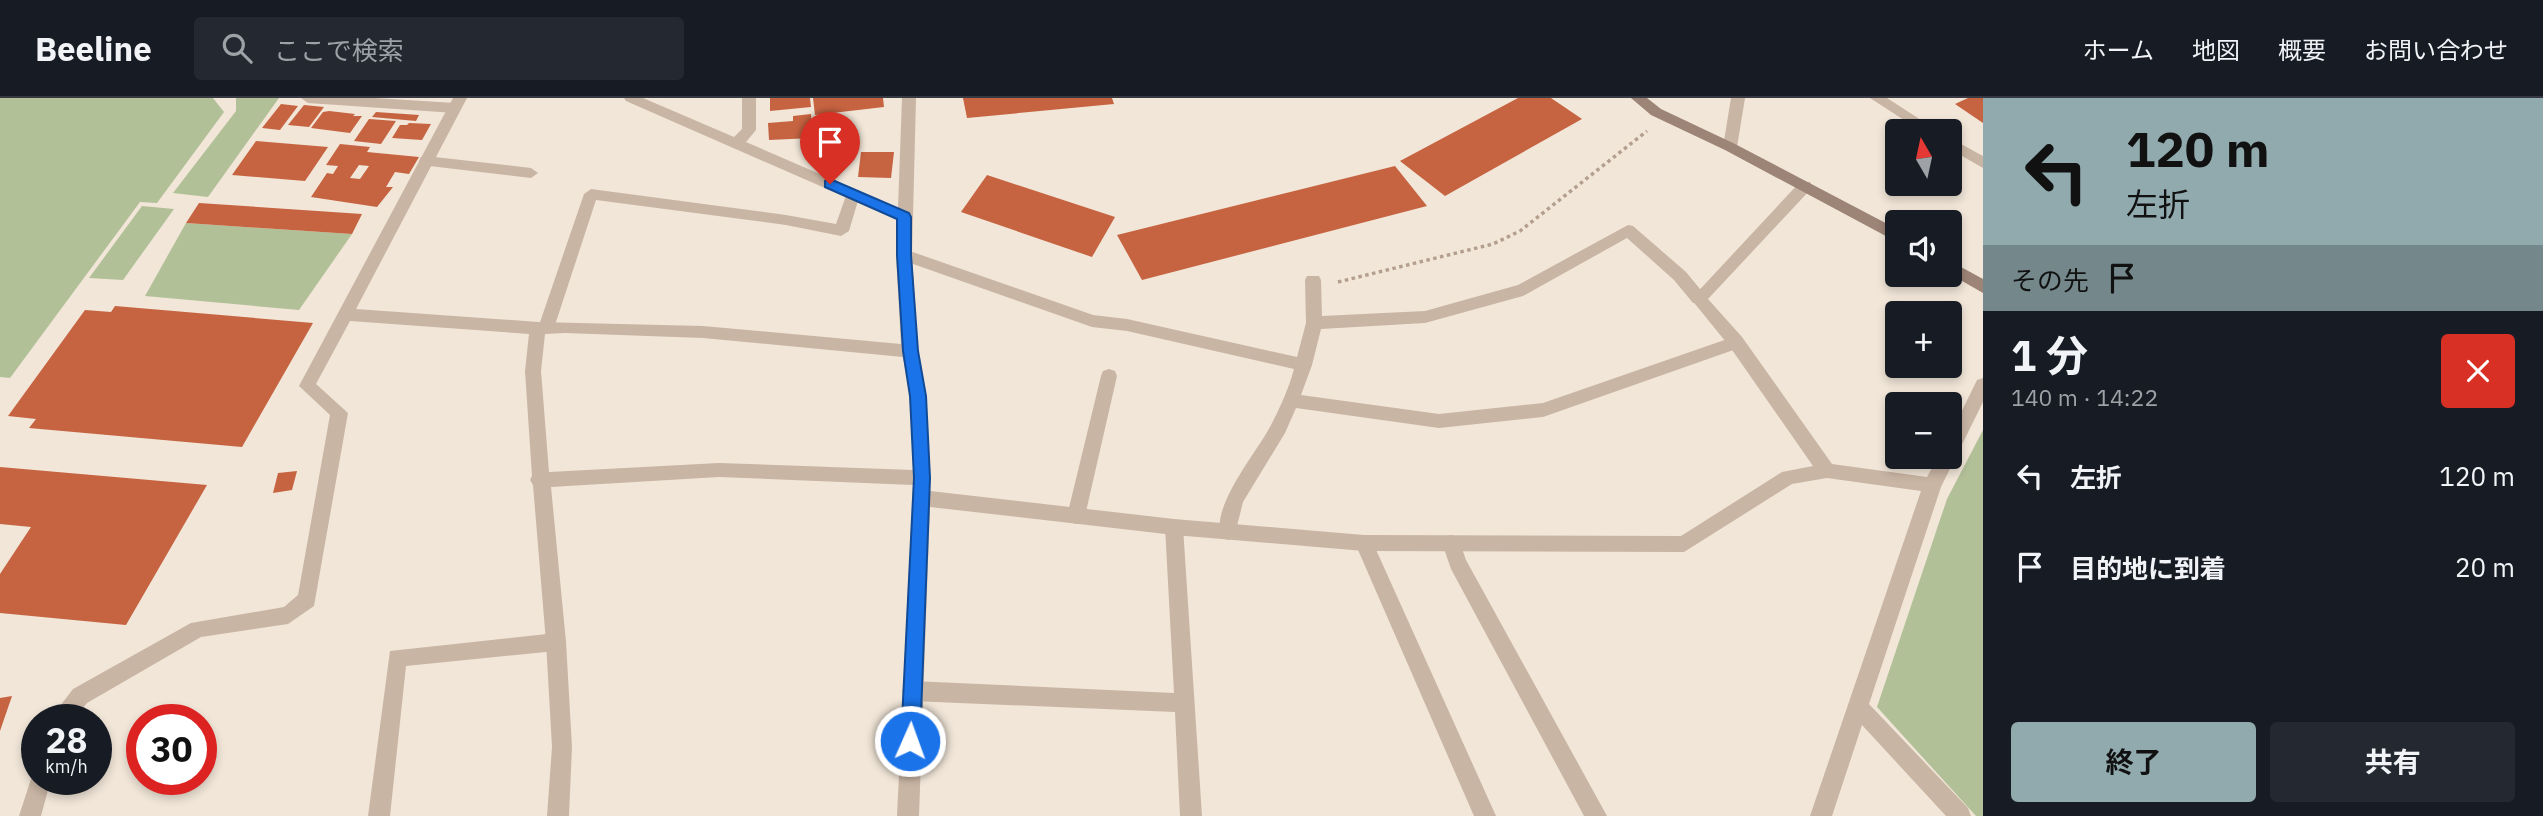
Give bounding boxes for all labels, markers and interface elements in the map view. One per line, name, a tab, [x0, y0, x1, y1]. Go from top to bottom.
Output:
search box	[194, 17, 684, 80]
text: Beeline	[35, 27, 152, 70]
icon: search	[218, 29, 256, 67]
text: ここで検索	[274, 33, 404, 67]
text: ホーム	[2083, 34, 2154, 66]
text: 地図	[2192, 34, 2240, 66]
text: 概要	[2278, 34, 2326, 66]
text: お問い合わせ	[2364, 34, 2508, 66]
pin	[800, 112, 860, 184]
text: 120 m	[2126, 117, 2270, 180]
north arrow	[1885, 119, 1962, 196]
map controls	[1885, 119, 1962, 469]
icon: arrive	[811, 123, 849, 161]
icon: left	[2011, 126, 2102, 217]
text: 左折	[2126, 183, 2190, 225]
button: sound	[1885, 210, 1962, 287]
icon: arrive	[2103, 259, 2141, 297]
text: その先	[2011, 263, 2089, 297]
button: +	[1885, 301, 1962, 378]
text: 1 分	[2011, 328, 2088, 383]
button: close	[2441, 334, 2515, 408]
text: 140 m · 14:22	[2011, 382, 2158, 412]
button: −	[1885, 392, 1962, 469]
icon: left	[2011, 457, 2049, 495]
text: 120 m	[2439, 459, 2515, 493]
text: 左折	[2070, 460, 2122, 494]
icon: arrive	[2011, 548, 2049, 586]
text: 20 m	[2455, 550, 2515, 584]
text: 目的地に到着	[2070, 551, 2226, 585]
speed limit sign: 30	[126, 704, 217, 795]
position arrow	[873, 704, 947, 778]
text: 28	[45, 717, 88, 763]
button: 終了	[2011, 722, 2256, 802]
button: 共有	[2270, 722, 2515, 802]
text: km/h	[45, 755, 88, 778]

